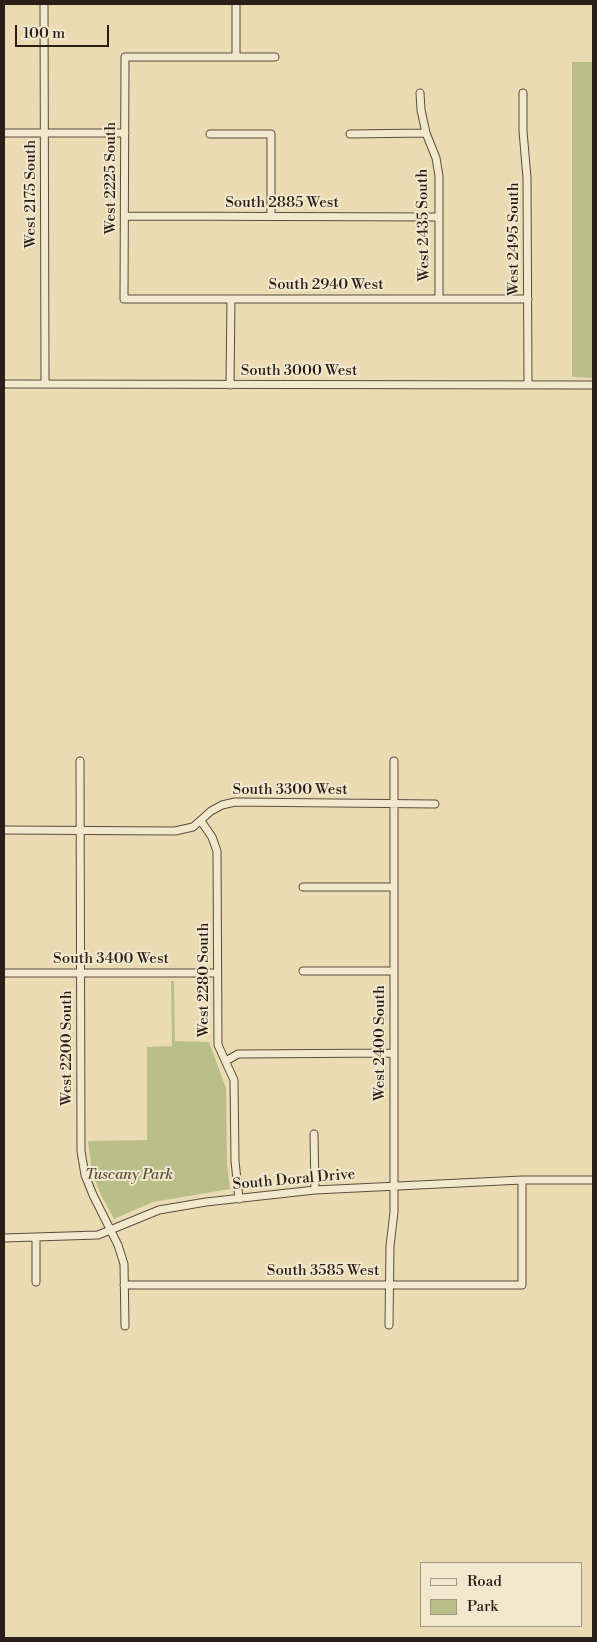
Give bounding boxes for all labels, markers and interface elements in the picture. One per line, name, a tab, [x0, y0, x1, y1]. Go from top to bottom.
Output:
scale bar	[18, 15, 111, 47]
text: 100 m	[23, 24, 65, 43]
street label: West 2225 South	[102, 122, 120, 234]
street label: West 2175 South	[22, 140, 40, 248]
street label: West 2435 South	[414, 169, 434, 281]
street label: West 2495 South	[505, 182, 523, 296]
street label: South 2885 West	[225, 194, 339, 212]
street label: South 2940 West	[269, 276, 383, 294]
street label: South 3000 West	[241, 362, 357, 380]
street label: South 3300 West	[233, 781, 347, 799]
street label: West 2280 South	[195, 923, 213, 1037]
street label: South 3400 West	[53, 950, 169, 968]
street label: West 2400 South	[371, 985, 389, 1101]
street label: West 2200 South	[58, 990, 76, 1106]
park label: Tuscany Park	[85, 1166, 173, 1184]
street label: South Doral Drive	[232, 1166, 356, 1194]
street label: South 3585 West	[267, 1262, 379, 1280]
legend	[420, 1562, 582, 1627]
text: Road	[467, 1572, 502, 1591]
text: Park	[467, 1597, 498, 1616]

